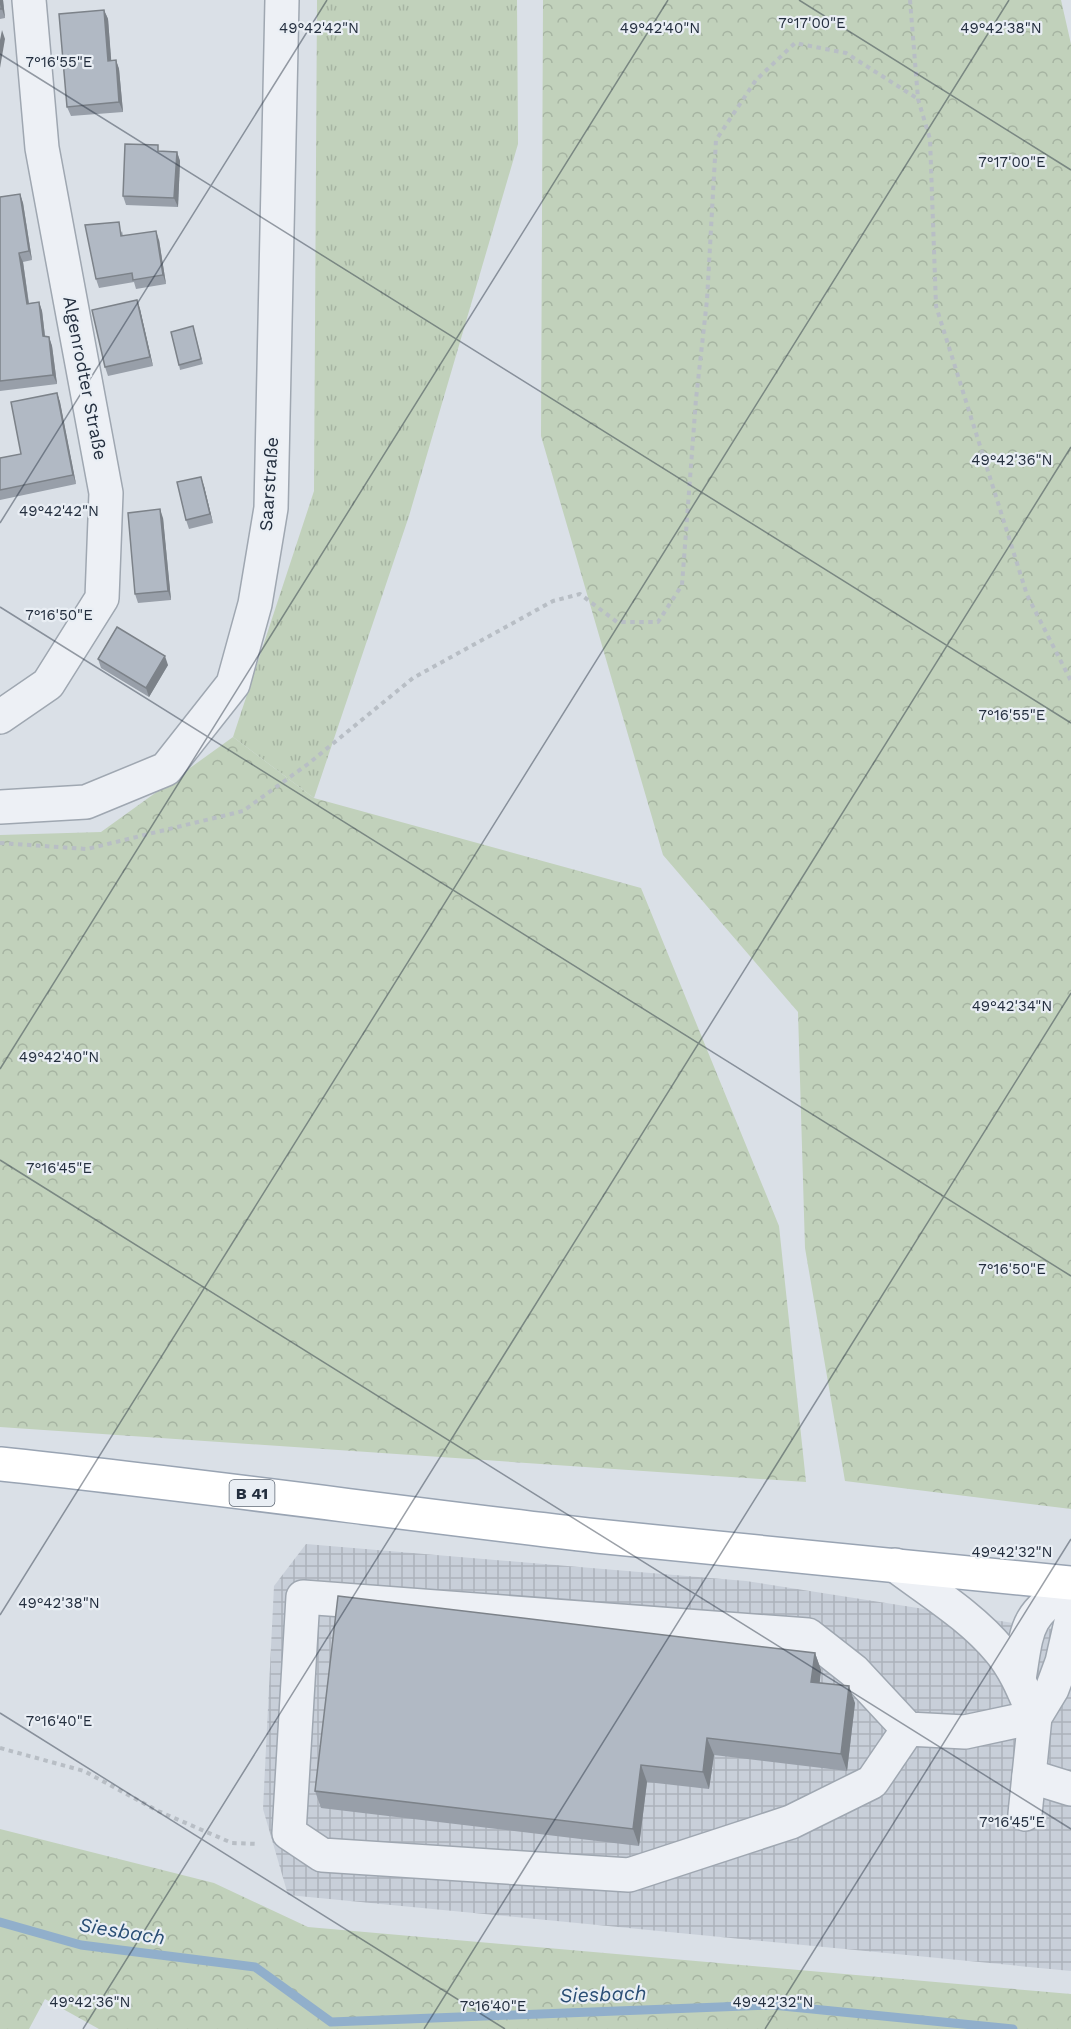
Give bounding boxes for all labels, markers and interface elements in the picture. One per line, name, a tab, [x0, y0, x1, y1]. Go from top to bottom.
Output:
text: 7°17'00"E	[778, 14, 846, 32]
text: 49°42'42"N	[279, 19, 359, 37]
text: 49°42'40"N	[620, 19, 700, 37]
text: 49°42'38"N	[960, 19, 1042, 37]
text: 7°16'55"E	[26, 53, 92, 71]
text: 7°17'00"E	[978, 153, 1046, 171]
street label: Algenrodter Straße	[59, 294, 112, 462]
street label: Saarstraße	[255, 436, 282, 532]
text: 49°42'36"N	[971, 451, 1053, 469]
text: 49°42'42"N	[19, 502, 99, 520]
text: 7°16'50"E	[25, 606, 93, 624]
text: 7°16'55"E	[979, 706, 1045, 724]
text: 49°42'34"N	[972, 997, 1052, 1015]
text: 49°42'40"N	[19, 1048, 99, 1066]
text: 7°16'45"E	[26, 1159, 92, 1177]
text: 7°16'50"E	[978, 1260, 1046, 1278]
road number: B 41	[230, 1480, 274, 1506]
text: 49°42'32"N	[972, 1543, 1052, 1561]
text: 49°42'38"N	[18, 1594, 100, 1612]
text: 7°16'40"E	[26, 1712, 92, 1730]
text: 7°16'45"E	[979, 1813, 1045, 1831]
water label: Siesbach	[77, 1912, 167, 1950]
water label: Siesbach	[559, 1980, 647, 2008]
text: 49°42'36"N	[49, 1993, 131, 2011]
text: 49°42'32"N	[733, 1993, 813, 2011]
text: 7°16'40"E	[460, 1997, 526, 2015]

